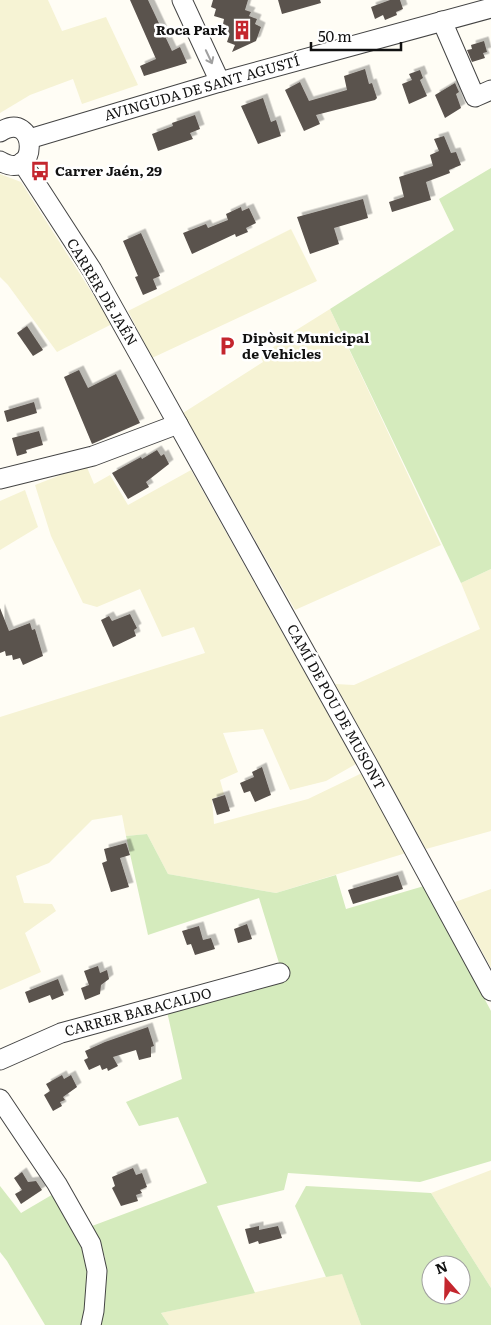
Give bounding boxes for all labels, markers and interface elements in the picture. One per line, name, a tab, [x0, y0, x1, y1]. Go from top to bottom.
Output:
place label: Roca Park	[156, 19, 228, 39]
building icon: Roca Park	[231, 19, 253, 41]
scale bar	[311, 20, 401, 52]
text: 50 m	[318, 24, 352, 47]
street label: AVINGUDA DE SANT AGUSTÍ	[101, 49, 302, 125]
one-way arrow	[204, 49, 214, 64]
bus stop icon: Carrer Jaén, 29	[29, 160, 51, 182]
place label: Carrer Jaén, 29	[55, 160, 162, 180]
street label: CARRER DE JAÉN	[63, 234, 143, 349]
place label: Dipòsit Municipal de Vehicles	[242, 327, 369, 363]
parking icon: Dipòsit Municipal de Vehicles	[216, 335, 238, 357]
street label: CAMÍ DE POU DE MUSONT	[283, 620, 391, 793]
street label: CARRER BARACALDO	[62, 982, 214, 1040]
north arrow	[421, 1255, 471, 1305]
text: N	[432, 1255, 450, 1278]

